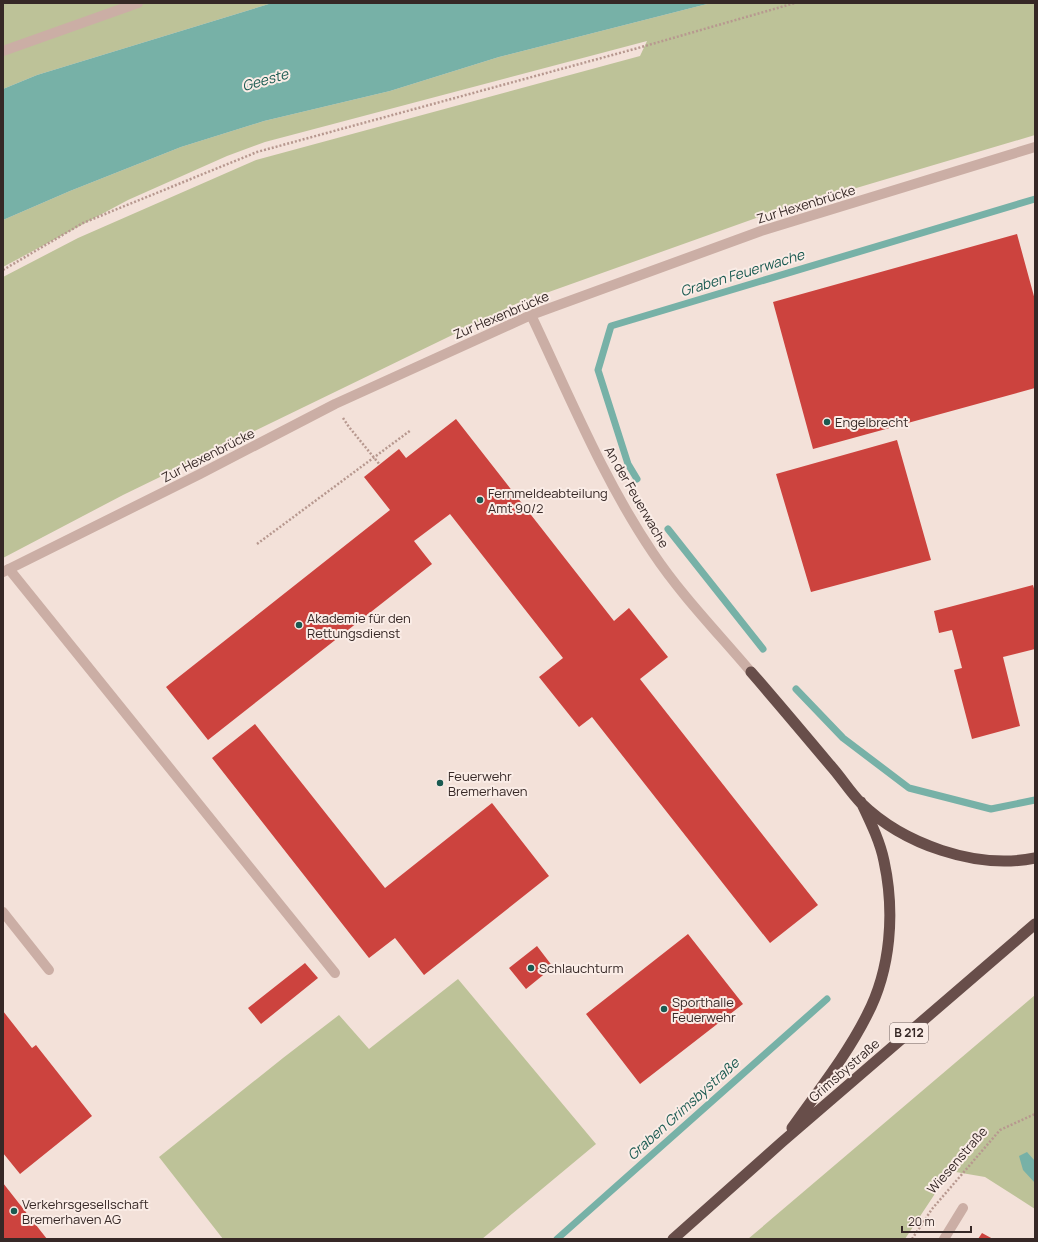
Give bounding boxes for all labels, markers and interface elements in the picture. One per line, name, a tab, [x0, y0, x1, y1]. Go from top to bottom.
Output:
water label: Geeste	[240, 64, 291, 95]
street label: Zur Hexenbrücke	[755, 180, 858, 228]
water label: Graben Feuerwache	[678, 244, 807, 300]
street label: Zur Hexenbrücke	[450, 287, 552, 343]
place label: Engelbrecht	[835, 413, 908, 431]
marker: Engelbrecht	[822, 417, 832, 427]
street label: Zur Hexenbrücke	[158, 424, 258, 486]
street label: An der Feuerwache	[601, 443, 674, 551]
place label: Fernmeldeabteilung Amt 90/2	[488, 484, 608, 517]
marker: Fernmeldeabteilung Amt 90/2	[475, 495, 485, 505]
place label: Akademie für den Rettungsdienst	[307, 609, 411, 642]
marker: Akademie für den Rettungsdienst	[294, 620, 304, 630]
place label: Feuerwehr Bremerhaven	[448, 767, 527, 800]
marker: Feuerwehr Bremerhaven	[435, 778, 445, 788]
place label: Schlauchturm	[539, 959, 623, 977]
marker: Schlauchturm	[526, 963, 536, 973]
place label: Sporthalle Feuerwehr	[672, 993, 736, 1026]
marker: Sporthalle Feuerwehr	[659, 1004, 669, 1014]
road number: B 212	[890, 1023, 928, 1043]
street label: Grimsbystraße	[805, 1034, 883, 1106]
water label: Graben Grimsbystraße	[623, 1053, 743, 1164]
street label: Wiesenstraße	[923, 1122, 991, 1197]
place label: Verkehrsgesellschaft Bremerhaven AG	[22, 1195, 149, 1228]
marker: Verkehrsgesellschaft Bremerhaven AG	[9, 1206, 19, 1216]
scale bar	[902, 1208, 971, 1234]
text: 20 m	[908, 1213, 935, 1230]

